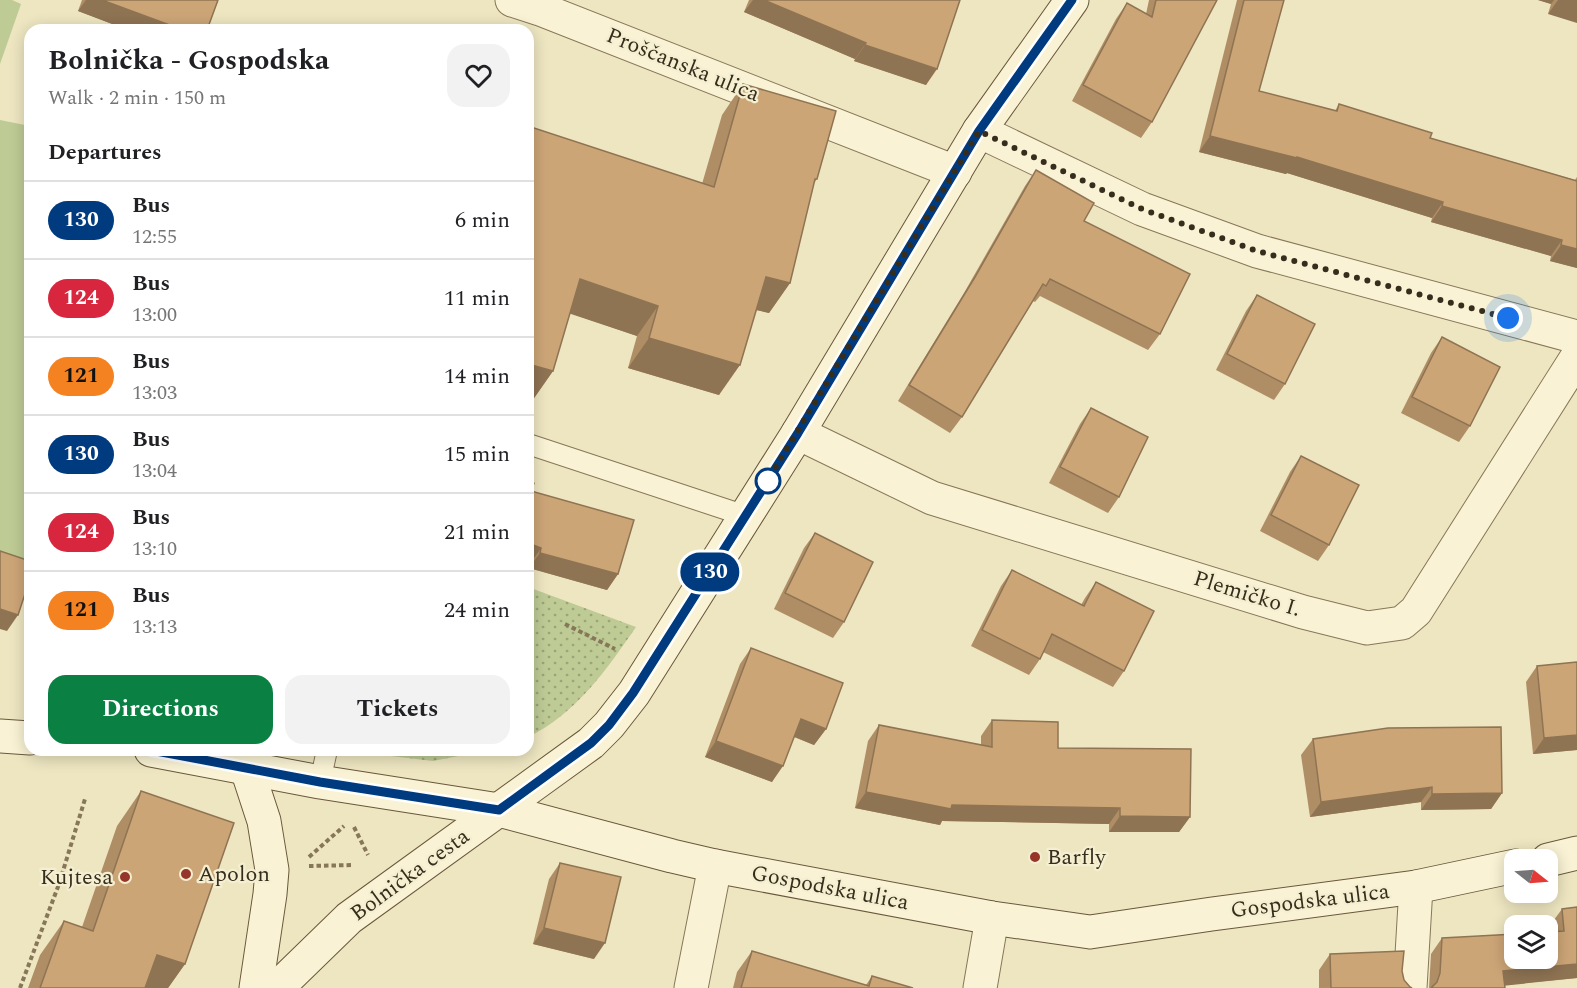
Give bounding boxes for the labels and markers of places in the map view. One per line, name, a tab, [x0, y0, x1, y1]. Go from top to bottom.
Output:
unlabelled marker	[755, 468, 781, 494]
place label: Barfly	[1047, 841, 1107, 874]
marker: Barfly	[1028, 850, 1042, 864]
place label: Apolon	[198, 858, 270, 891]
place label: Kujtesa	[40, 861, 113, 894]
marker: Apolon	[179, 867, 193, 881]
marker: Kujtesa	[118, 870, 132, 884]

